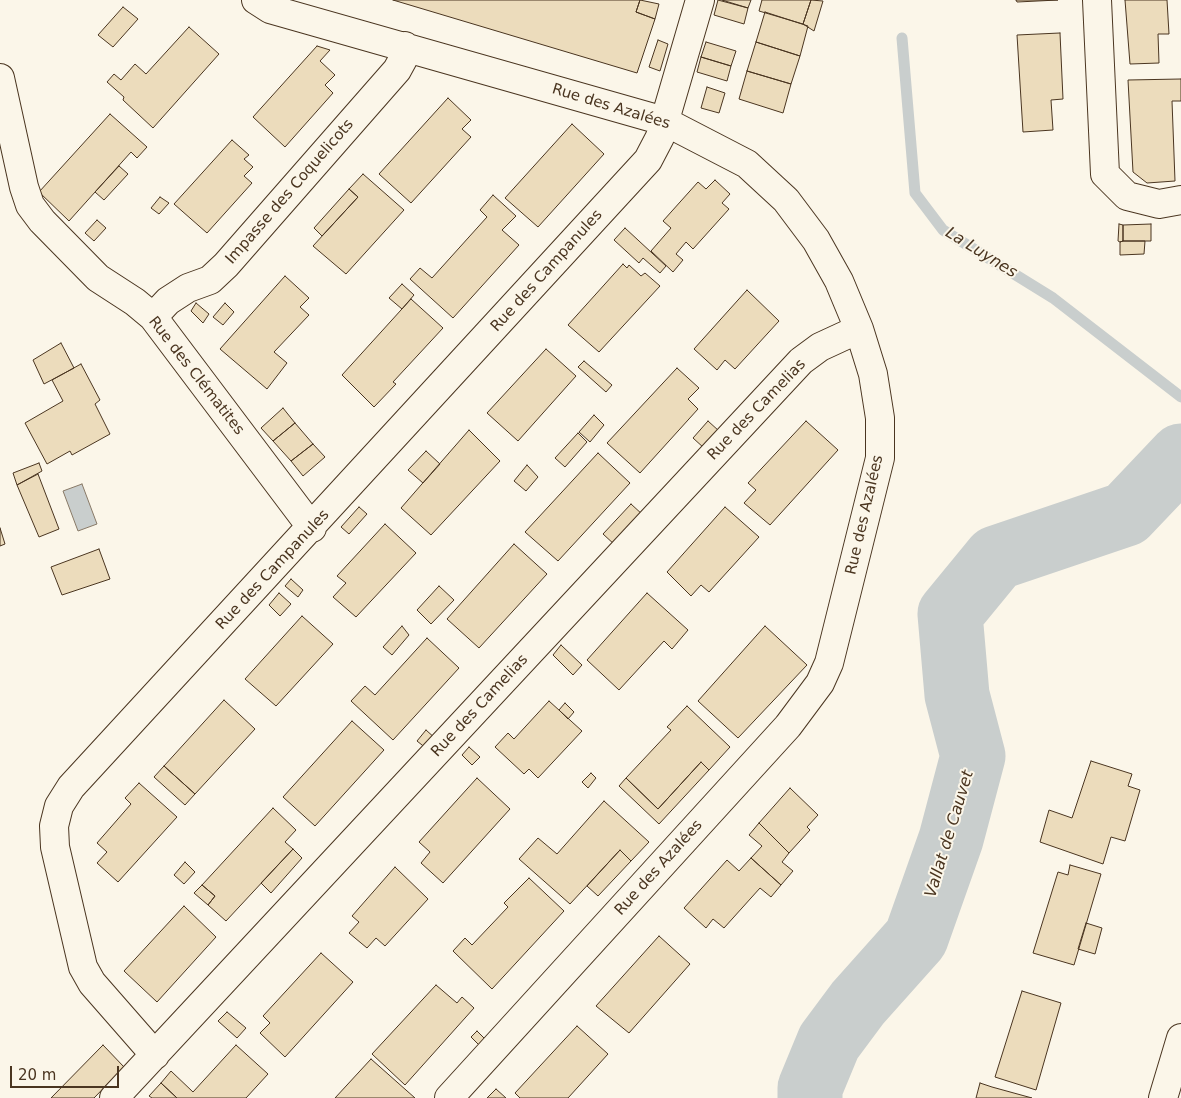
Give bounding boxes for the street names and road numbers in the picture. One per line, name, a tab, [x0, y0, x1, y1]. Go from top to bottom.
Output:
street label: Rue des Azalées	[550, 81, 672, 133]
street label: Impasse des Coquelicots	[222, 116, 358, 268]
street label: Rue des Campanules	[488, 206, 606, 336]
street label: Rue des Clématites	[144, 313, 248, 439]
street label: Rue des Camelias	[704, 356, 810, 464]
street label: Rue des Azalées	[842, 453, 888, 577]
street label: Rue des Campanules	[213, 506, 333, 634]
street label: Rue des Camelias	[428, 651, 532, 761]
street label: Rue des Azalées	[611, 817, 707, 919]

